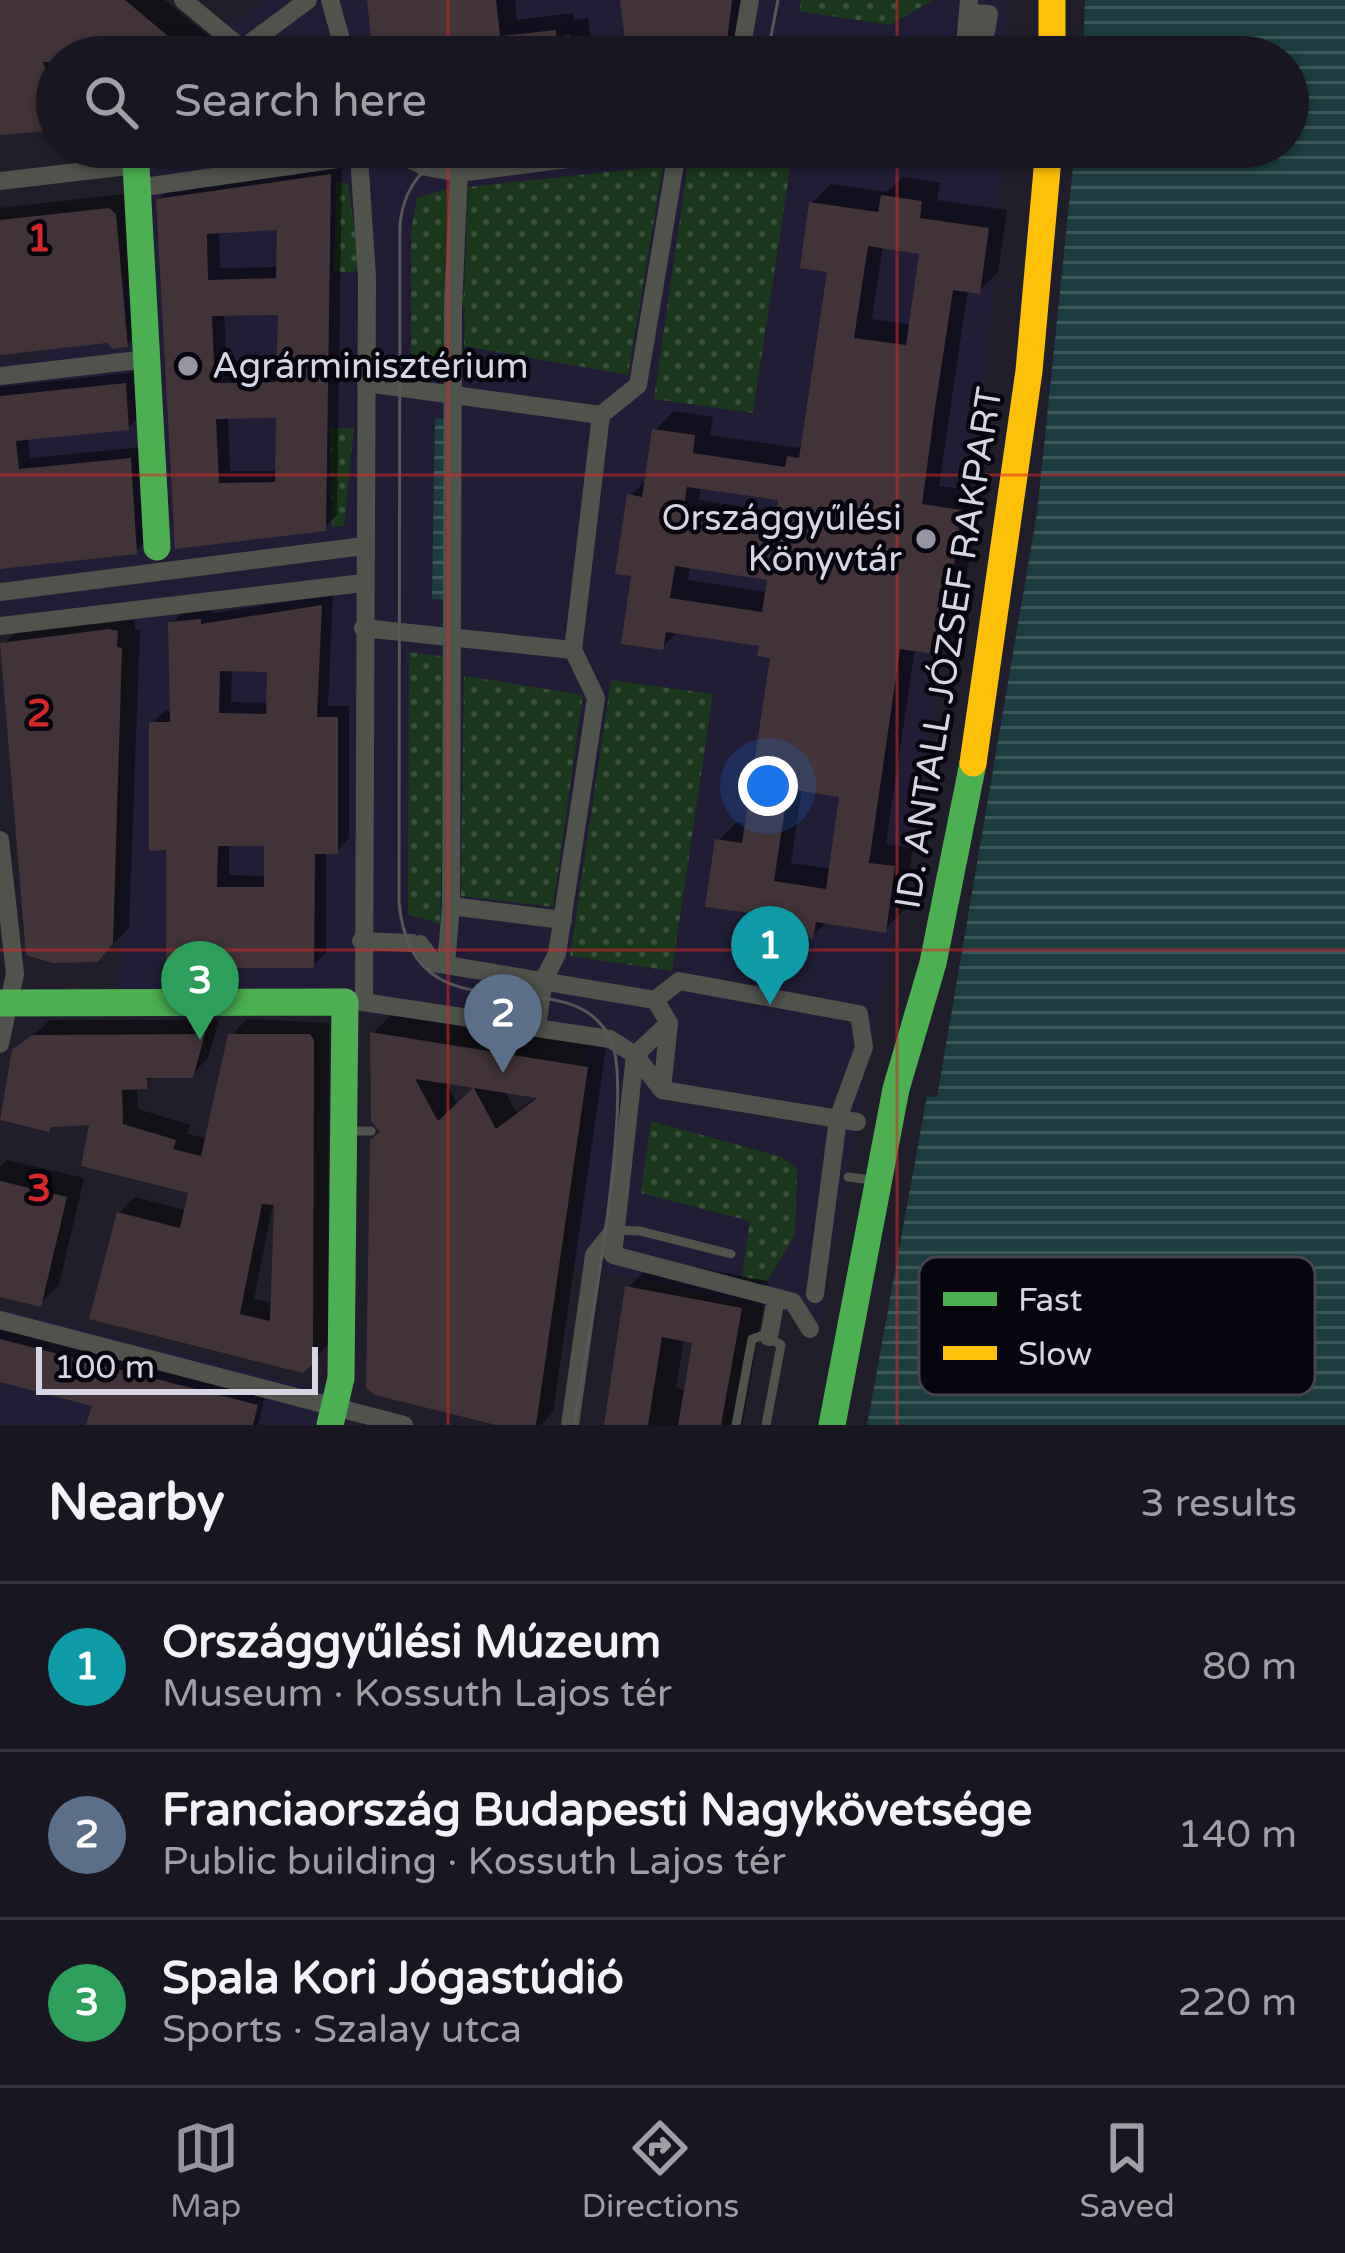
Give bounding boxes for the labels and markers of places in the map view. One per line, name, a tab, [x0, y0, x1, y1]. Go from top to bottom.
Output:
place label: Agrárminisztérium	[212, 345, 529, 388]
marker: Agrárminisztérium	[175, 353, 201, 379]
place label: Országgyűlési Könyvtár	[662, 497, 902, 581]
marker: Országgyűlési Könyvtár	[913, 526, 939, 552]
pin: 1	[731, 906, 809, 1005]
pin: 3	[161, 941, 239, 1040]
pin: 2	[464, 974, 542, 1073]

